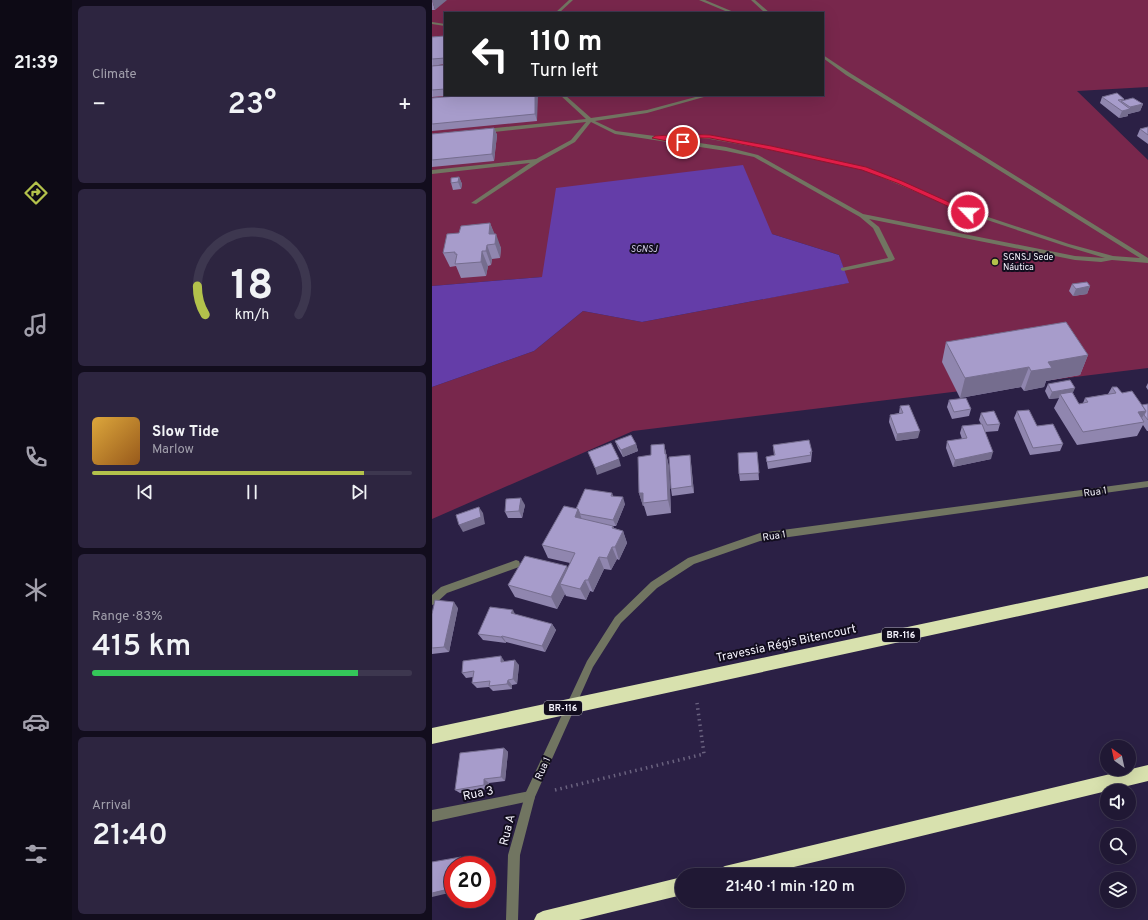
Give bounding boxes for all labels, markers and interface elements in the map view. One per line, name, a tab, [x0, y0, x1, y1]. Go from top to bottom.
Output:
text: 110 m	[530, 25, 602, 61]
icon: left	[464, 28, 516, 80]
text: 21:39	[14, 52, 58, 75]
text: Turn left	[530, 60, 598, 83]
text: Climate	[92, 67, 137, 83]
text: 23°	[228, 87, 276, 124]
text: −	[92, 92, 106, 119]
text: +	[398, 92, 412, 119]
pin	[666, 125, 700, 159]
icon: arrive	[672, 131, 694, 153]
icon: directions	[22, 179, 50, 207]
position arrow	[947, 191, 989, 233]
water label: SGNSJ	[631, 244, 658, 255]
place label: SGNSJ Sede Náutica	[1003, 252, 1054, 273]
marker: SGNSJ Sede Náutica	[990, 257, 1000, 267]
text: 18	[231, 261, 273, 314]
text: km/h	[235, 306, 269, 324]
icon: music	[22, 311, 50, 339]
text: Slow Tide	[152, 423, 219, 442]
text: Marlow	[152, 442, 194, 458]
icon: phone	[22, 443, 50, 471]
icon: previous	[134, 481, 156, 503]
icon: pause	[241, 481, 263, 503]
icon: next	[348, 481, 370, 503]
street label: Rua 1	[1083, 484, 1108, 501]
street label: Rua 1	[762, 528, 787, 545]
icon: climate	[22, 576, 50, 604]
text: Range · 83%	[92, 609, 162, 625]
street label: Travessia Régis Bitencourt	[715, 621, 858, 667]
road number: BR-116	[882, 628, 920, 642]
text: 415 km	[92, 629, 191, 666]
road number: BR-116	[544, 701, 582, 715]
icon: car	[22, 708, 50, 736]
north arrow	[1100, 740, 1136, 776]
map controls	[1100, 740, 1136, 908]
street label: Rua 1	[533, 755, 554, 782]
street label: Rua 3	[461, 783, 495, 805]
button: sound	[1100, 784, 1136, 820]
text: Arrival	[92, 798, 131, 814]
street label: Rua A	[496, 813, 520, 847]
text: 21:40	[92, 818, 168, 855]
button: search	[1100, 828, 1136, 864]
icon: filters	[22, 840, 50, 868]
speed limit sign: 20	[444, 856, 496, 908]
button: layers	[1100, 872, 1136, 908]
text: 21:40 · 1 min · 120 m	[725, 878, 855, 897]

